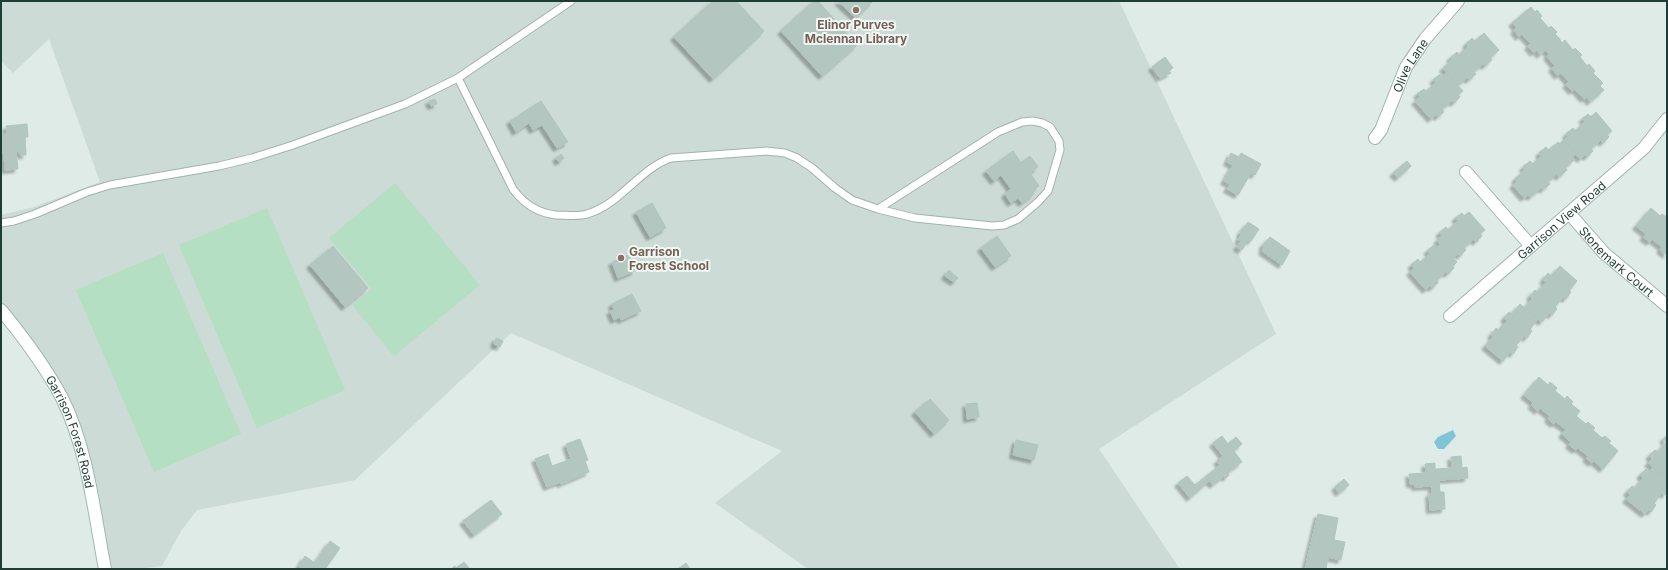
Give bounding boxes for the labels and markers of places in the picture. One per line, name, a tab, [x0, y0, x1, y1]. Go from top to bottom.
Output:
marker: Elinor Purves Mclennan Library	[851, 5, 861, 15]
place label: Elinor Purves Mclennan Library	[805, 17, 908, 46]
place label: Garrison Forest School	[629, 244, 709, 273]
marker: Garrison Forest School	[616, 253, 626, 263]

